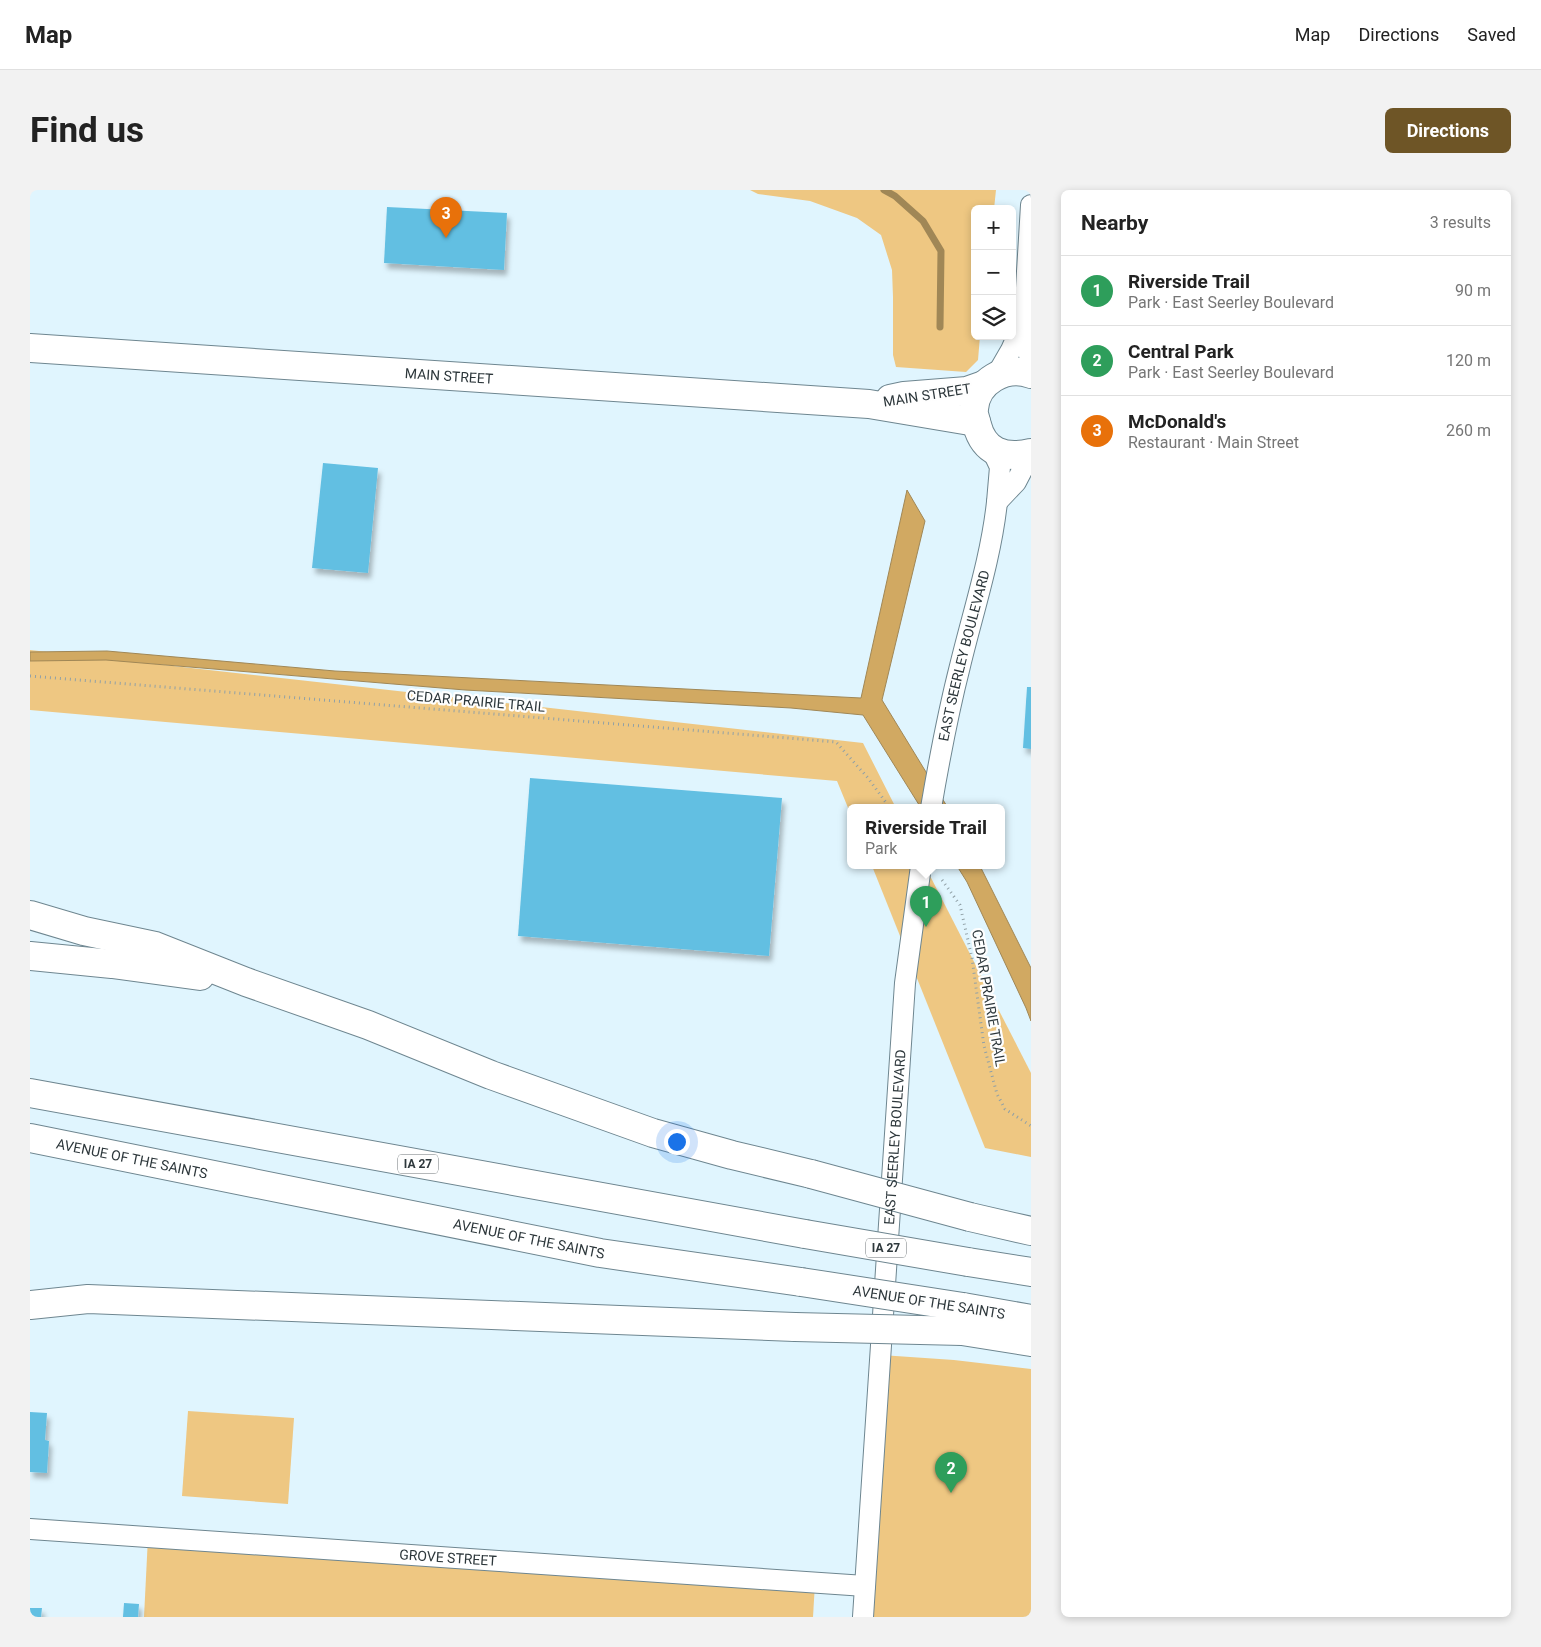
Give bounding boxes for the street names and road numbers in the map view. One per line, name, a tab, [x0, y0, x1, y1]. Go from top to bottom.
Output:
street label: MAIN STREET	[404, 365, 494, 387]
street label: MAIN STREET	[882, 380, 973, 410]
street label: EAST SEERLEY BOULEVARD	[935, 568, 992, 742]
street label: CEDAR PRAIRIE TRAIL	[406, 687, 546, 715]
street label: CEDAR PRAIRIE TRAIL	[969, 928, 1009, 1068]
street label: EAST SEERLEY BOULEVARD	[881, 1049, 909, 1225]
street label: AVENUE OF THE SAINTS	[55, 1135, 209, 1182]
road number: IA 27	[398, 1154, 438, 1174]
street label: AVENUE OF THE SAINTS	[452, 1216, 606, 1262]
road number: IA 27	[866, 1238, 906, 1258]
street label: AVENUE OF THE SAINTS	[852, 1282, 1006, 1322]
street label: GROVE STREET	[399, 1546, 498, 1569]

